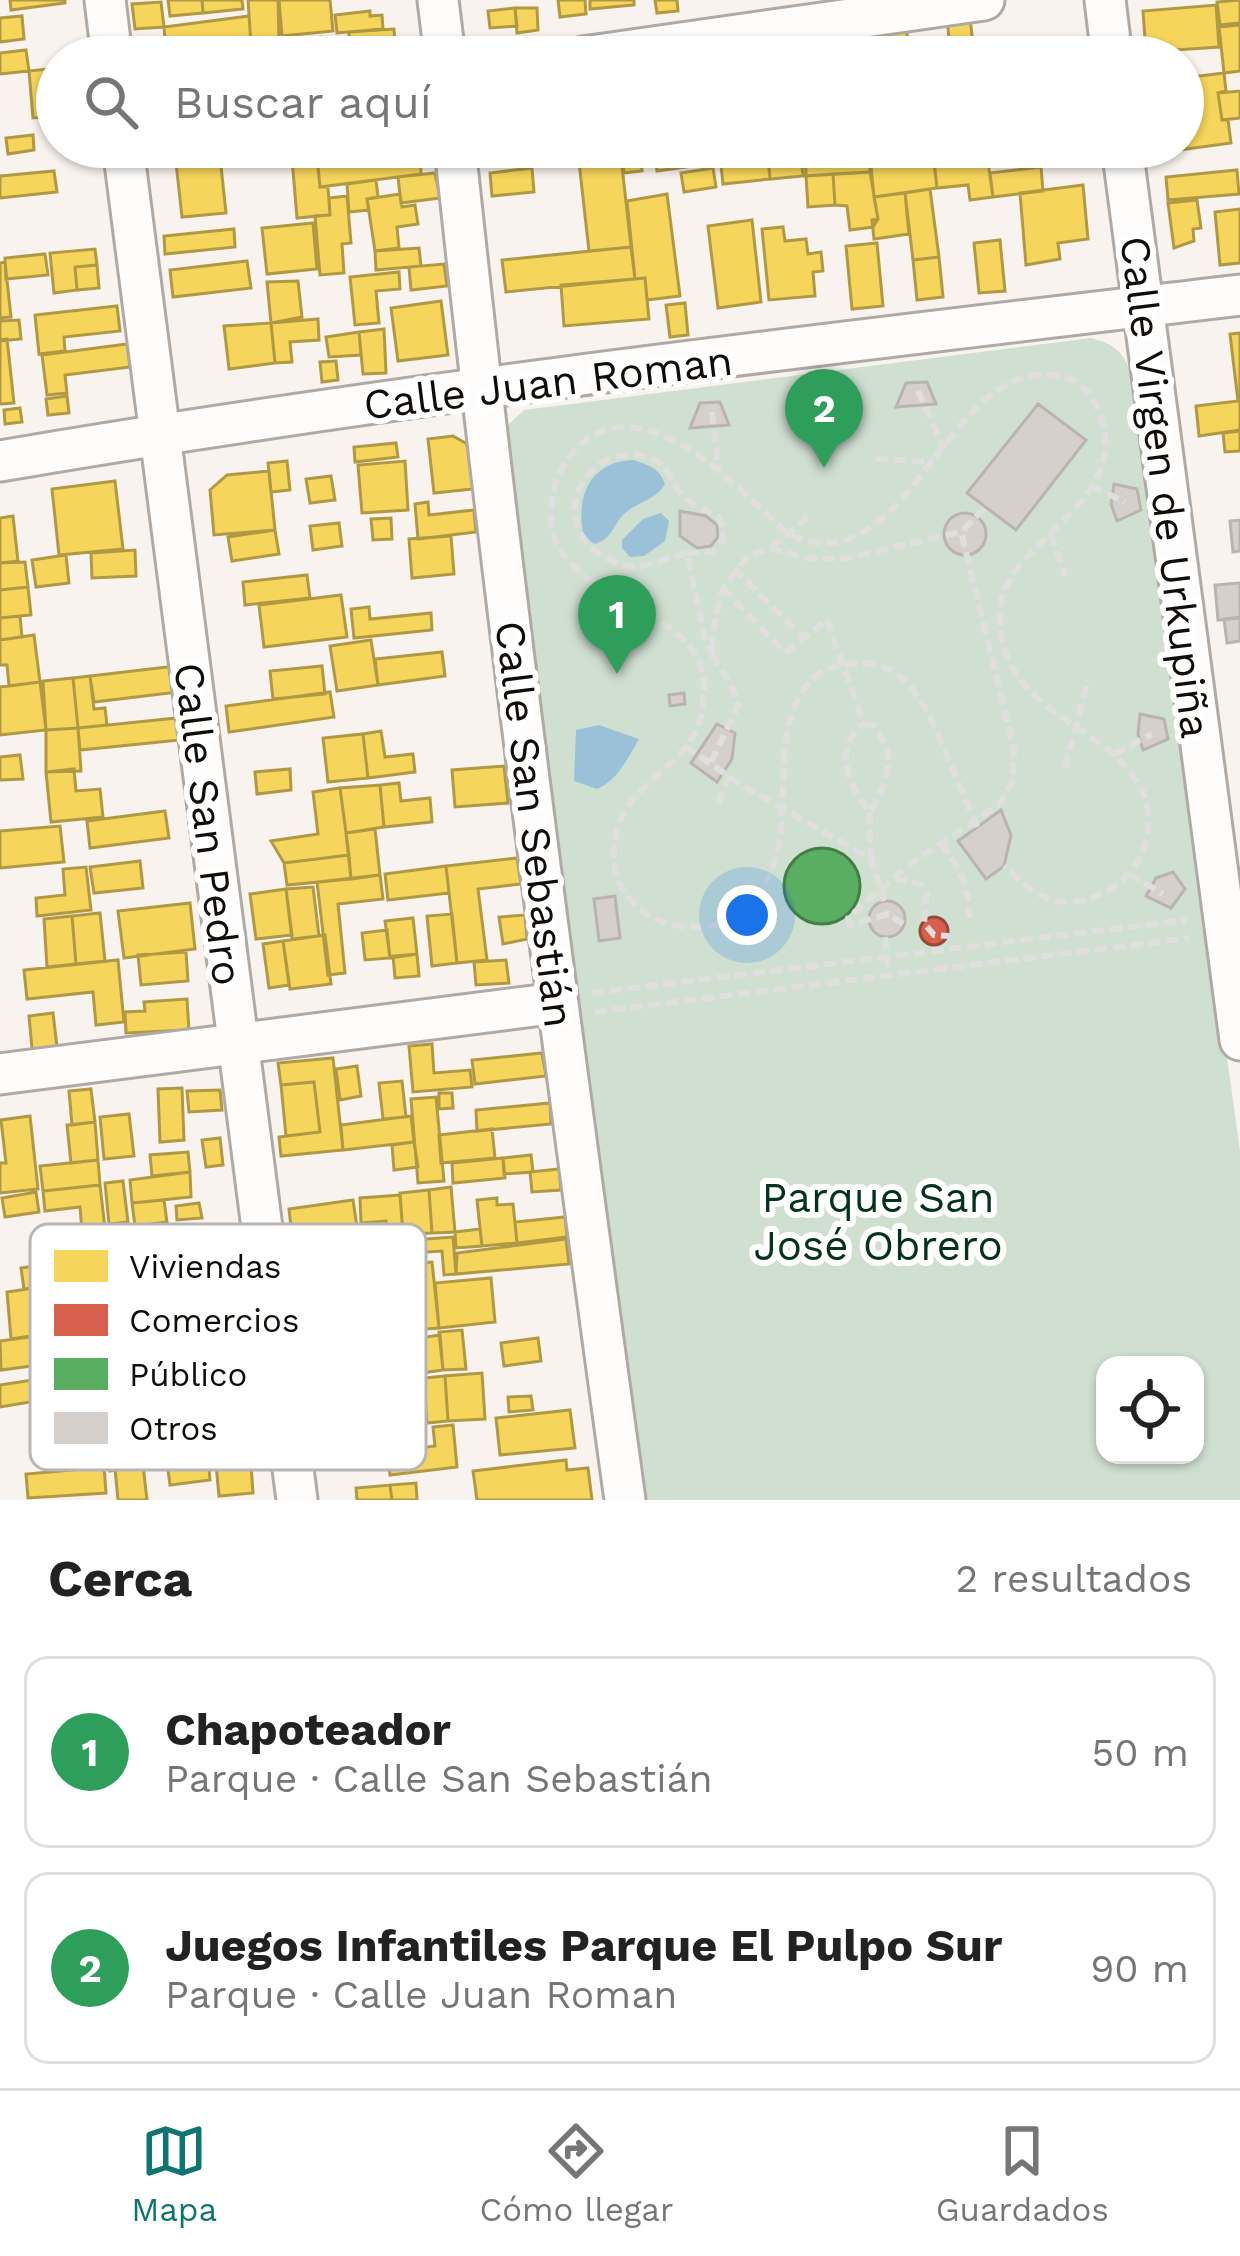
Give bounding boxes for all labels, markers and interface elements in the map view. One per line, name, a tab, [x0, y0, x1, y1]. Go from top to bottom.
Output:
search box	[36, 36, 1204, 168]
icon: search	[78, 69, 144, 135]
text: Buscar aquí	[174, 76, 432, 129]
street label: Calle Virgen de Urkupiña	[1110, 233, 1221, 741]
street label: Calle Juan Roman	[361, 336, 735, 429]
pin: 2	[785, 369, 863, 468]
pin: 1	[578, 575, 656, 674]
street label: Calle San Sebastián	[485, 618, 584, 1030]
street label: Calle San Pedro	[164, 660, 253, 988]
your location	[717, 885, 777, 945]
park label: Parque San José Obrero	[753, 1173, 1003, 1270]
legend	[30, 1224, 426, 1470]
text: Viviendas	[129, 1247, 281, 1286]
text: Comercios	[129, 1301, 299, 1340]
text: Público	[129, 1355, 247, 1394]
map controls	[1096, 1356, 1204, 1464]
button: locate	[1096, 1356, 1204, 1464]
text: Otros	[129, 1409, 218, 1448]
text: Cerca	[48, 1549, 192, 1608]
text: 2 resultados	[956, 1556, 1192, 1601]
text: Chapoteador	[165, 1703, 451, 1756]
text: 1	[82, 1730, 98, 1775]
text: 50 m	[1092, 1730, 1189, 1775]
text: Parque · Calle San Sebastián	[165, 1756, 713, 1801]
text: Juegos Infantiles Parque El Pulpo Sur	[165, 1919, 1002, 1972]
text: 2	[78, 1946, 102, 1991]
text: 90 m	[1090, 1946, 1189, 1991]
text: Parque · Calle Juan Roman	[165, 1972, 678, 2017]
tab: Mapa	[131, 2118, 217, 2229]
tab: Cómo llegar	[480, 2118, 673, 2229]
tab: Guardados	[936, 2118, 1109, 2229]

